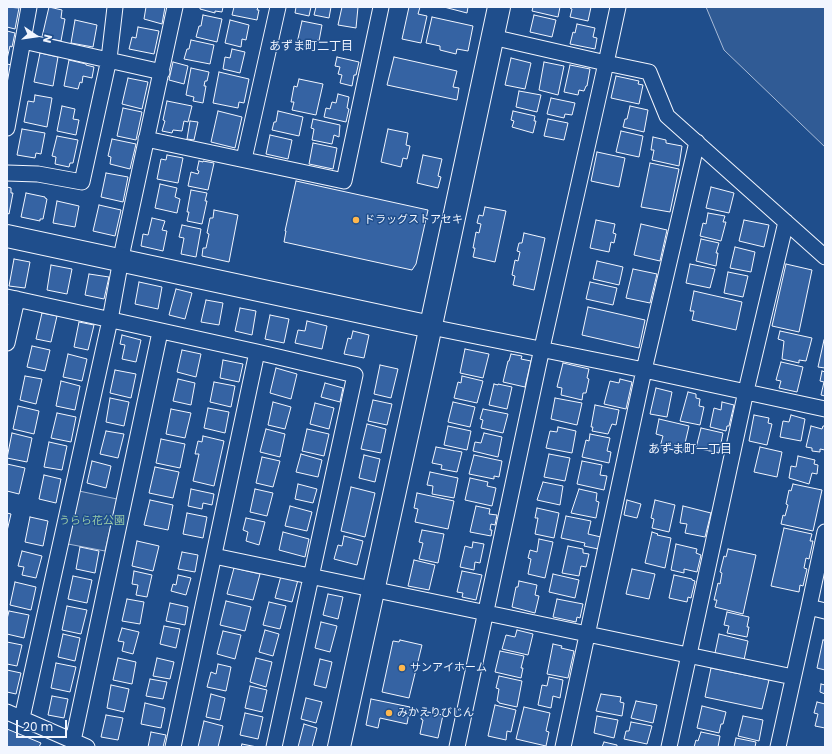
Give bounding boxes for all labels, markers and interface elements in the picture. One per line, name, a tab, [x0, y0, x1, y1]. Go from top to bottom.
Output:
north arrow	[16, 16, 56, 56]
text: N	[39, 33, 56, 45]
district label: あずま町二丁目	[269, 40, 353, 54]
place label: ドラッグストアセキ	[364, 213, 463, 227]
marker: ドラッグストアセキ	[351, 215, 361, 225]
district label: あずま町一丁目	[648, 443, 732, 457]
park label: うらら花公園	[59, 514, 125, 528]
place label: サンアイホーム	[410, 661, 487, 675]
marker: サンアイホーム	[397, 663, 407, 673]
place label: みかえりびじん	[397, 706, 474, 720]
marker: みかえりびじん	[384, 708, 394, 718]
scale bar	[18, 712, 69, 738]
text: 20 m	[23, 718, 53, 735]

